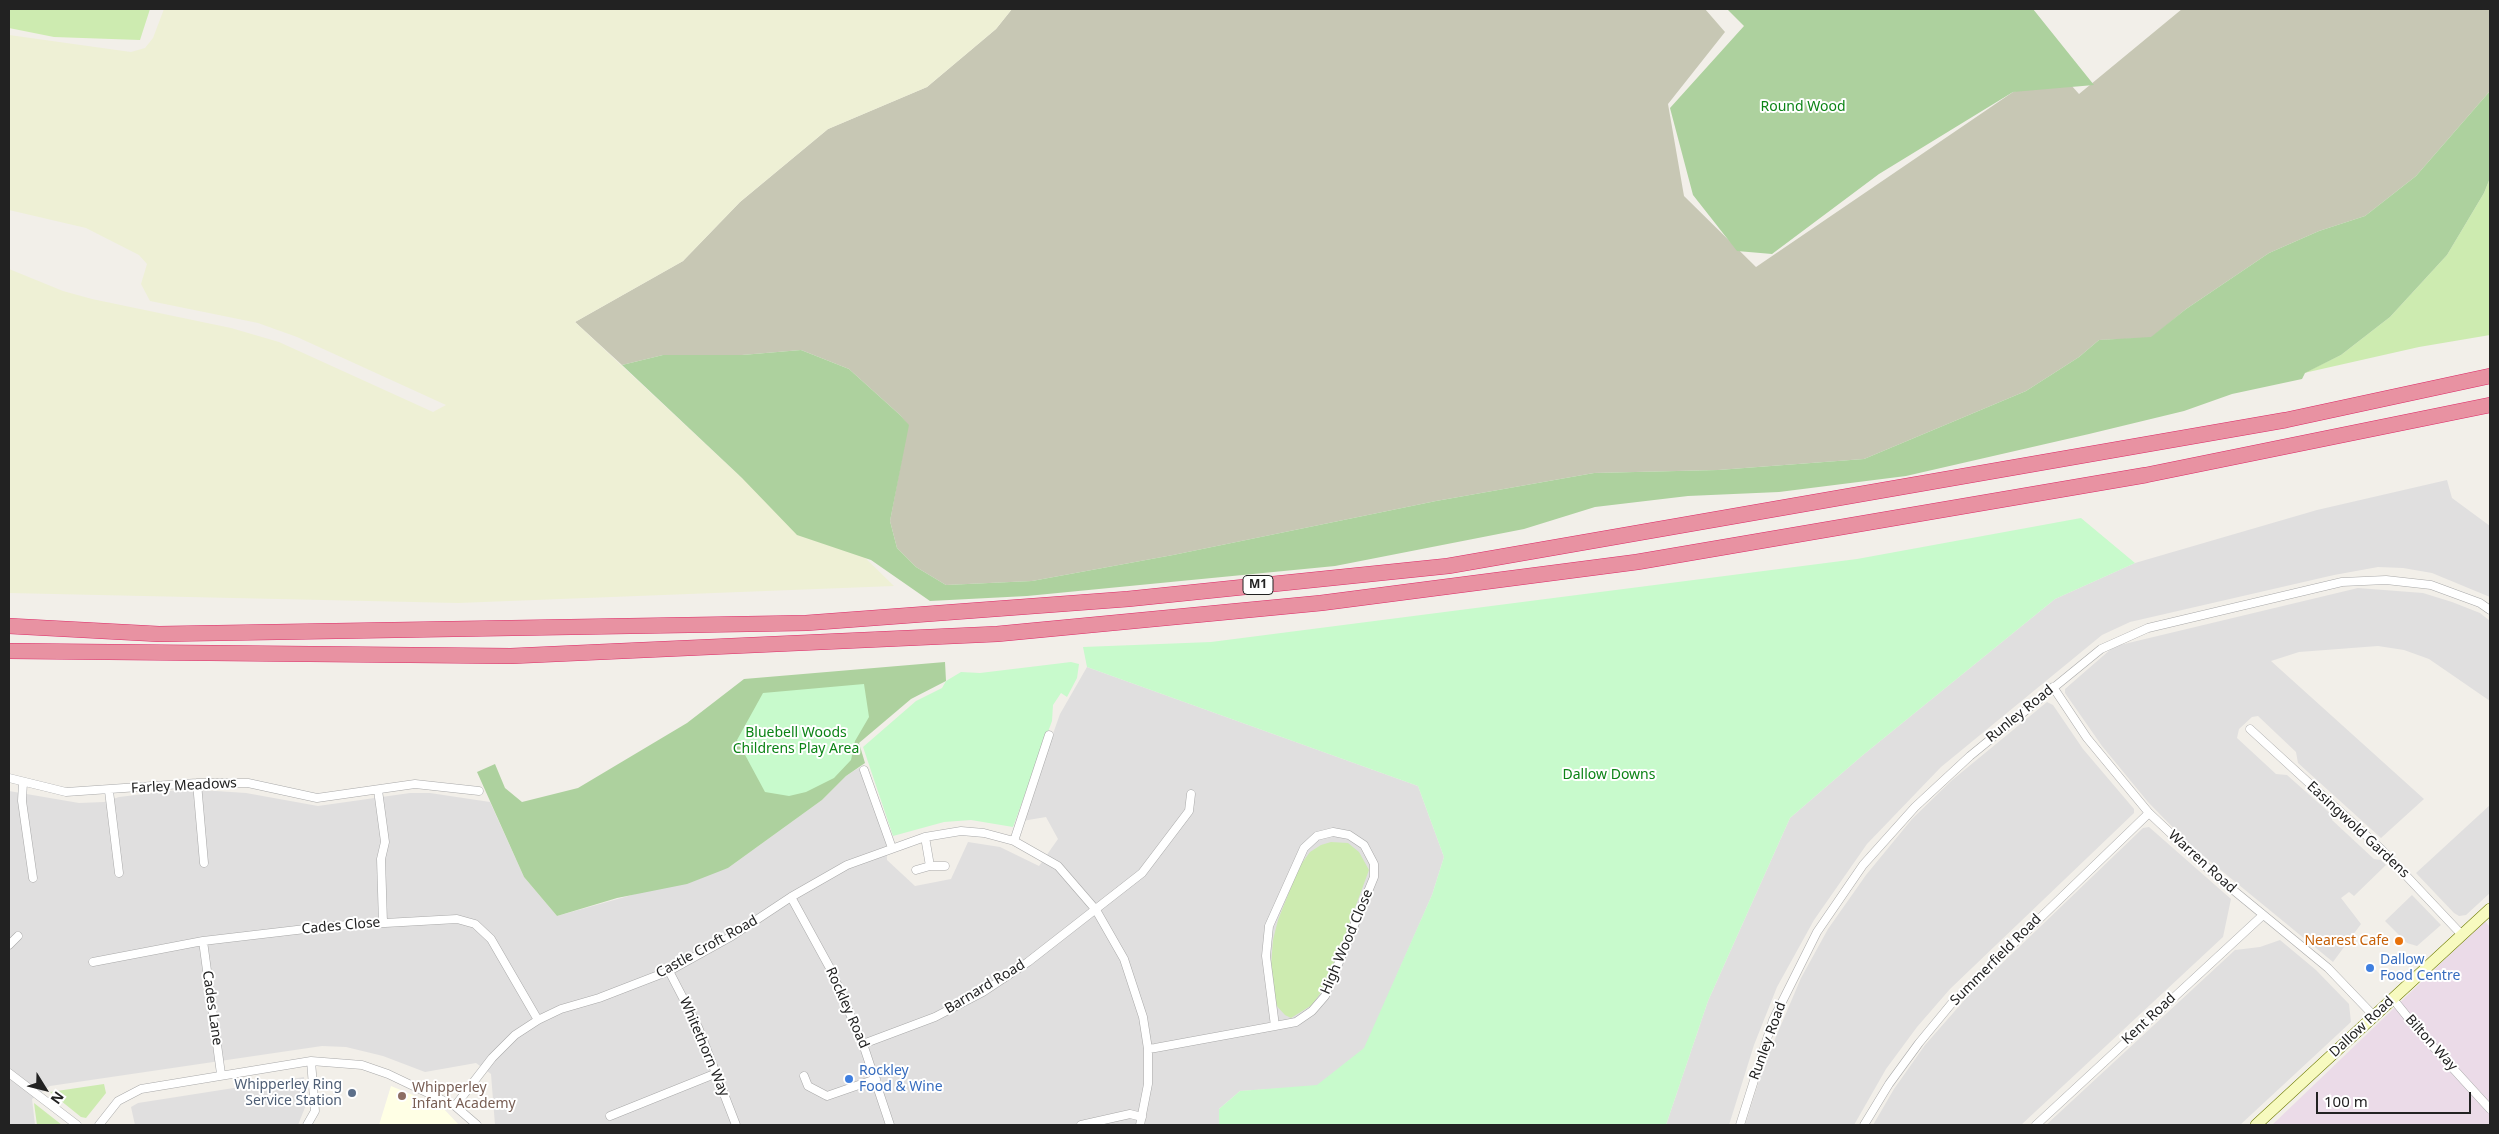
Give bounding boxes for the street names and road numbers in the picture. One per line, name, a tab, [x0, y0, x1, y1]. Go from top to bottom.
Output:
road number: M1	[1243, 576, 1273, 594]
street label: Runley Road	[1983, 682, 2057, 746]
street label: Farley Meadows	[131, 775, 237, 797]
street label: Easingwold Gardens	[2303, 778, 2413, 882]
street label: Warren Road	[2165, 827, 2239, 897]
street label: High Wood Close	[1317, 887, 1377, 997]
street label: Summerfield Road	[1947, 911, 2045, 1009]
street label: Castle Croft Road	[653, 912, 761, 982]
street label: Cades Close	[301, 914, 381, 938]
street label: Barnard Road	[942, 956, 1028, 1018]
street label: Rockley Road	[822, 965, 872, 1051]
street label: Cades Lane	[198, 970, 226, 1046]
street label: Kent Road	[2119, 990, 2179, 1048]
street label: Dallow Road	[2326, 993, 2398, 1061]
street label: Whitethorn Way	[676, 995, 732, 1099]
street label: Runley Road	[1746, 1000, 1790, 1082]
street label: Bilton Way	[2401, 1011, 2461, 1075]

